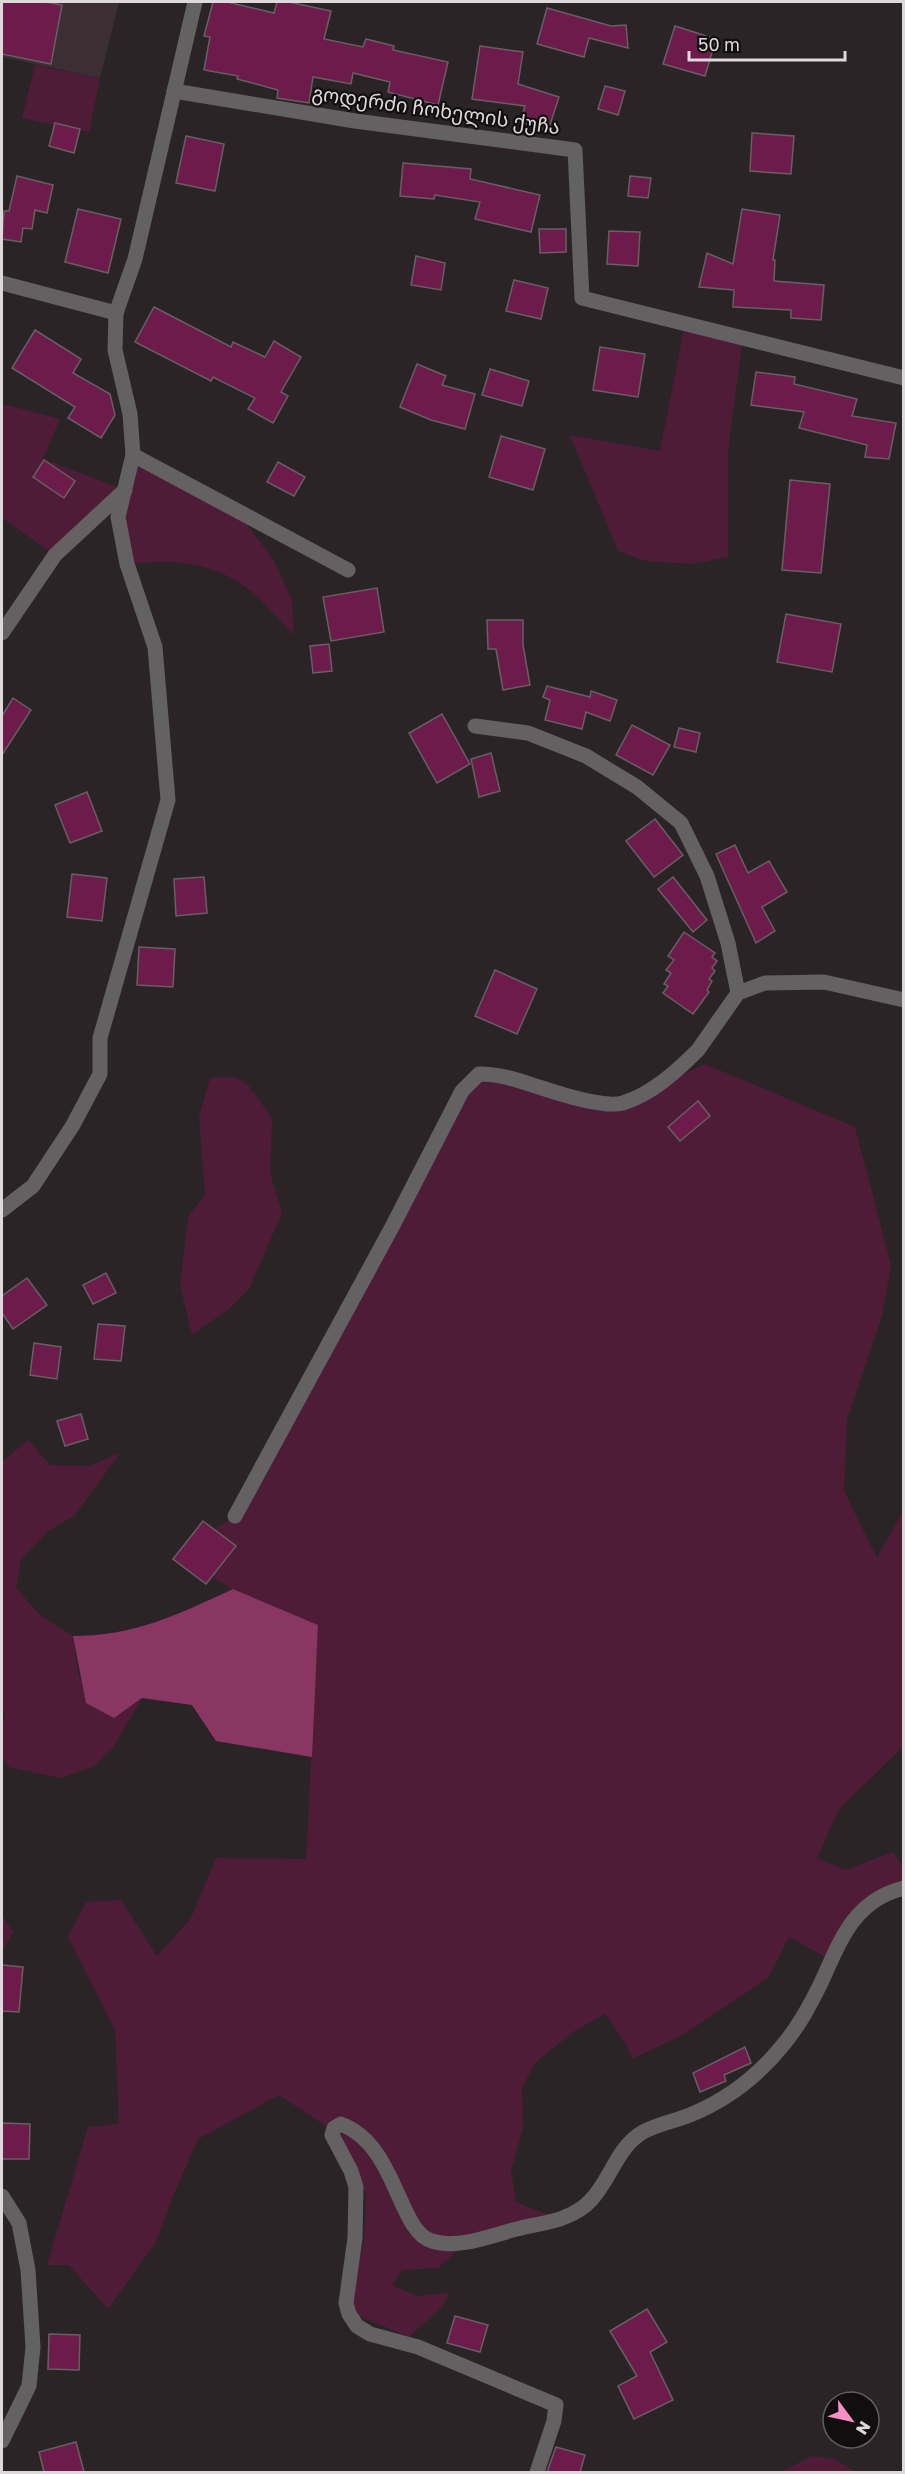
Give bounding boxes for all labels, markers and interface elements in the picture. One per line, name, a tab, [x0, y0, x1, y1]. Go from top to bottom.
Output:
scale bar	[689, 24, 845, 62]
text: 50 m	[698, 33, 740, 55]
street label: გოდერძი ჩოხელის ქუჩა	[310, 80, 562, 140]
north arrow	[821, 2390, 881, 2450]
text: N	[852, 2418, 875, 2439]

